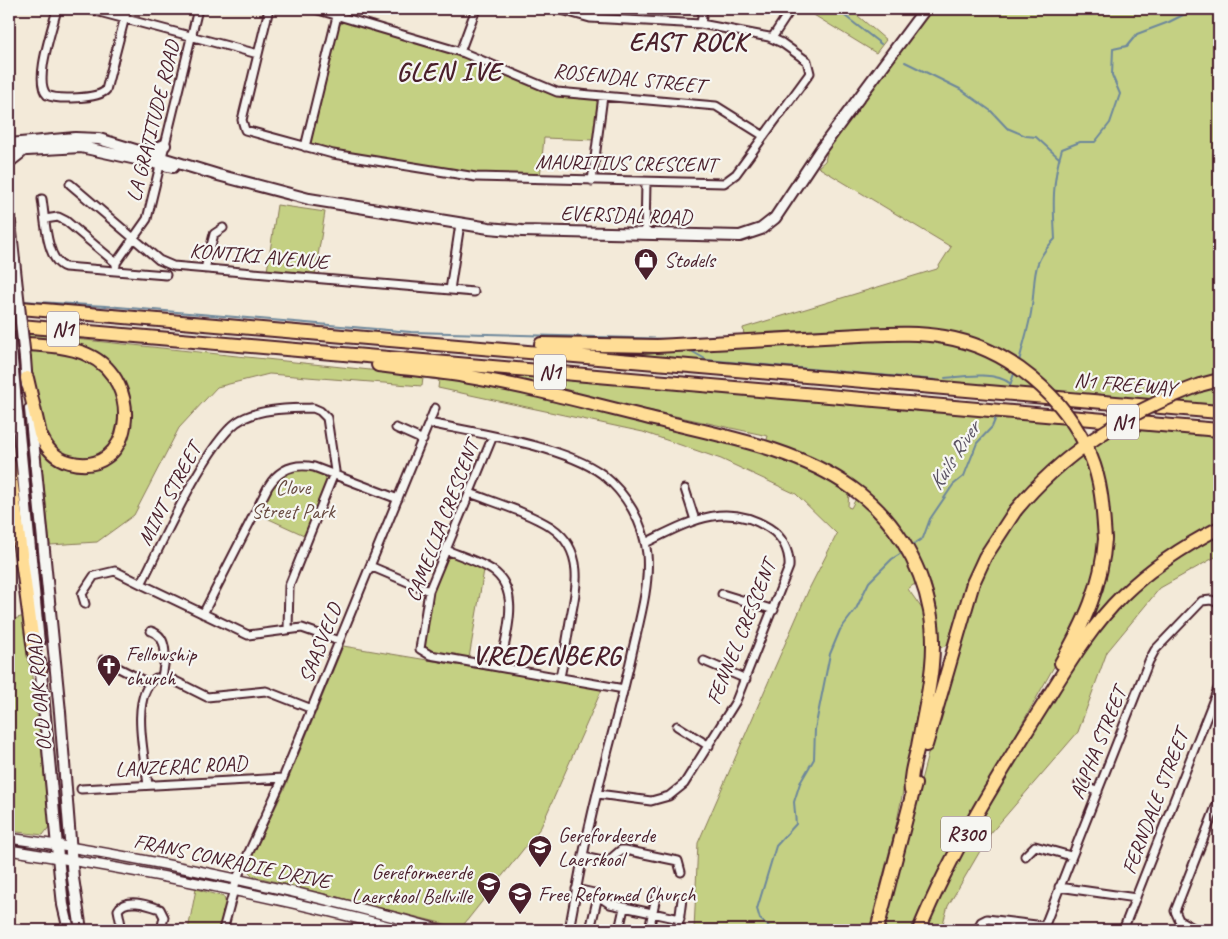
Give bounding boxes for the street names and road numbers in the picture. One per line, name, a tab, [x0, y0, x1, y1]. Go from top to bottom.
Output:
street label: LA GRATITUDE ROAD	[120, 36, 186, 204]
street label: ROSENDAL STREET	[552, 57, 711, 99]
street label: MAURITIUS CRESCENT	[535, 148, 721, 178]
street label: EVERSDAL ROAD	[560, 200, 694, 230]
street label: KONTIKI AVENUE	[189, 237, 332, 275]
road number: N1	[47, 312, 79, 346]
road number: N1	[534, 354, 566, 390]
street label: N1 FREEWAY	[1073, 367, 1181, 402]
road number: N1	[1107, 404, 1139, 440]
street label: CAMELLIA CRESCENT	[399, 433, 486, 605]
street label: MINT STREET	[131, 435, 209, 550]
street label: FENNEL CRESCENT	[700, 552, 783, 708]
street label: SAASVELD	[292, 598, 348, 687]
street label: OLD OAK ROAD	[21, 632, 57, 752]
street label: ALPHA STREET	[1064, 679, 1134, 803]
street label: FERNDALE STREET	[1116, 721, 1196, 878]
street label: LANZERAC ROAD	[114, 749, 249, 782]
road number: R300	[941, 816, 991, 852]
street label: FRANS CONRADIE DRIVE	[131, 827, 335, 895]

